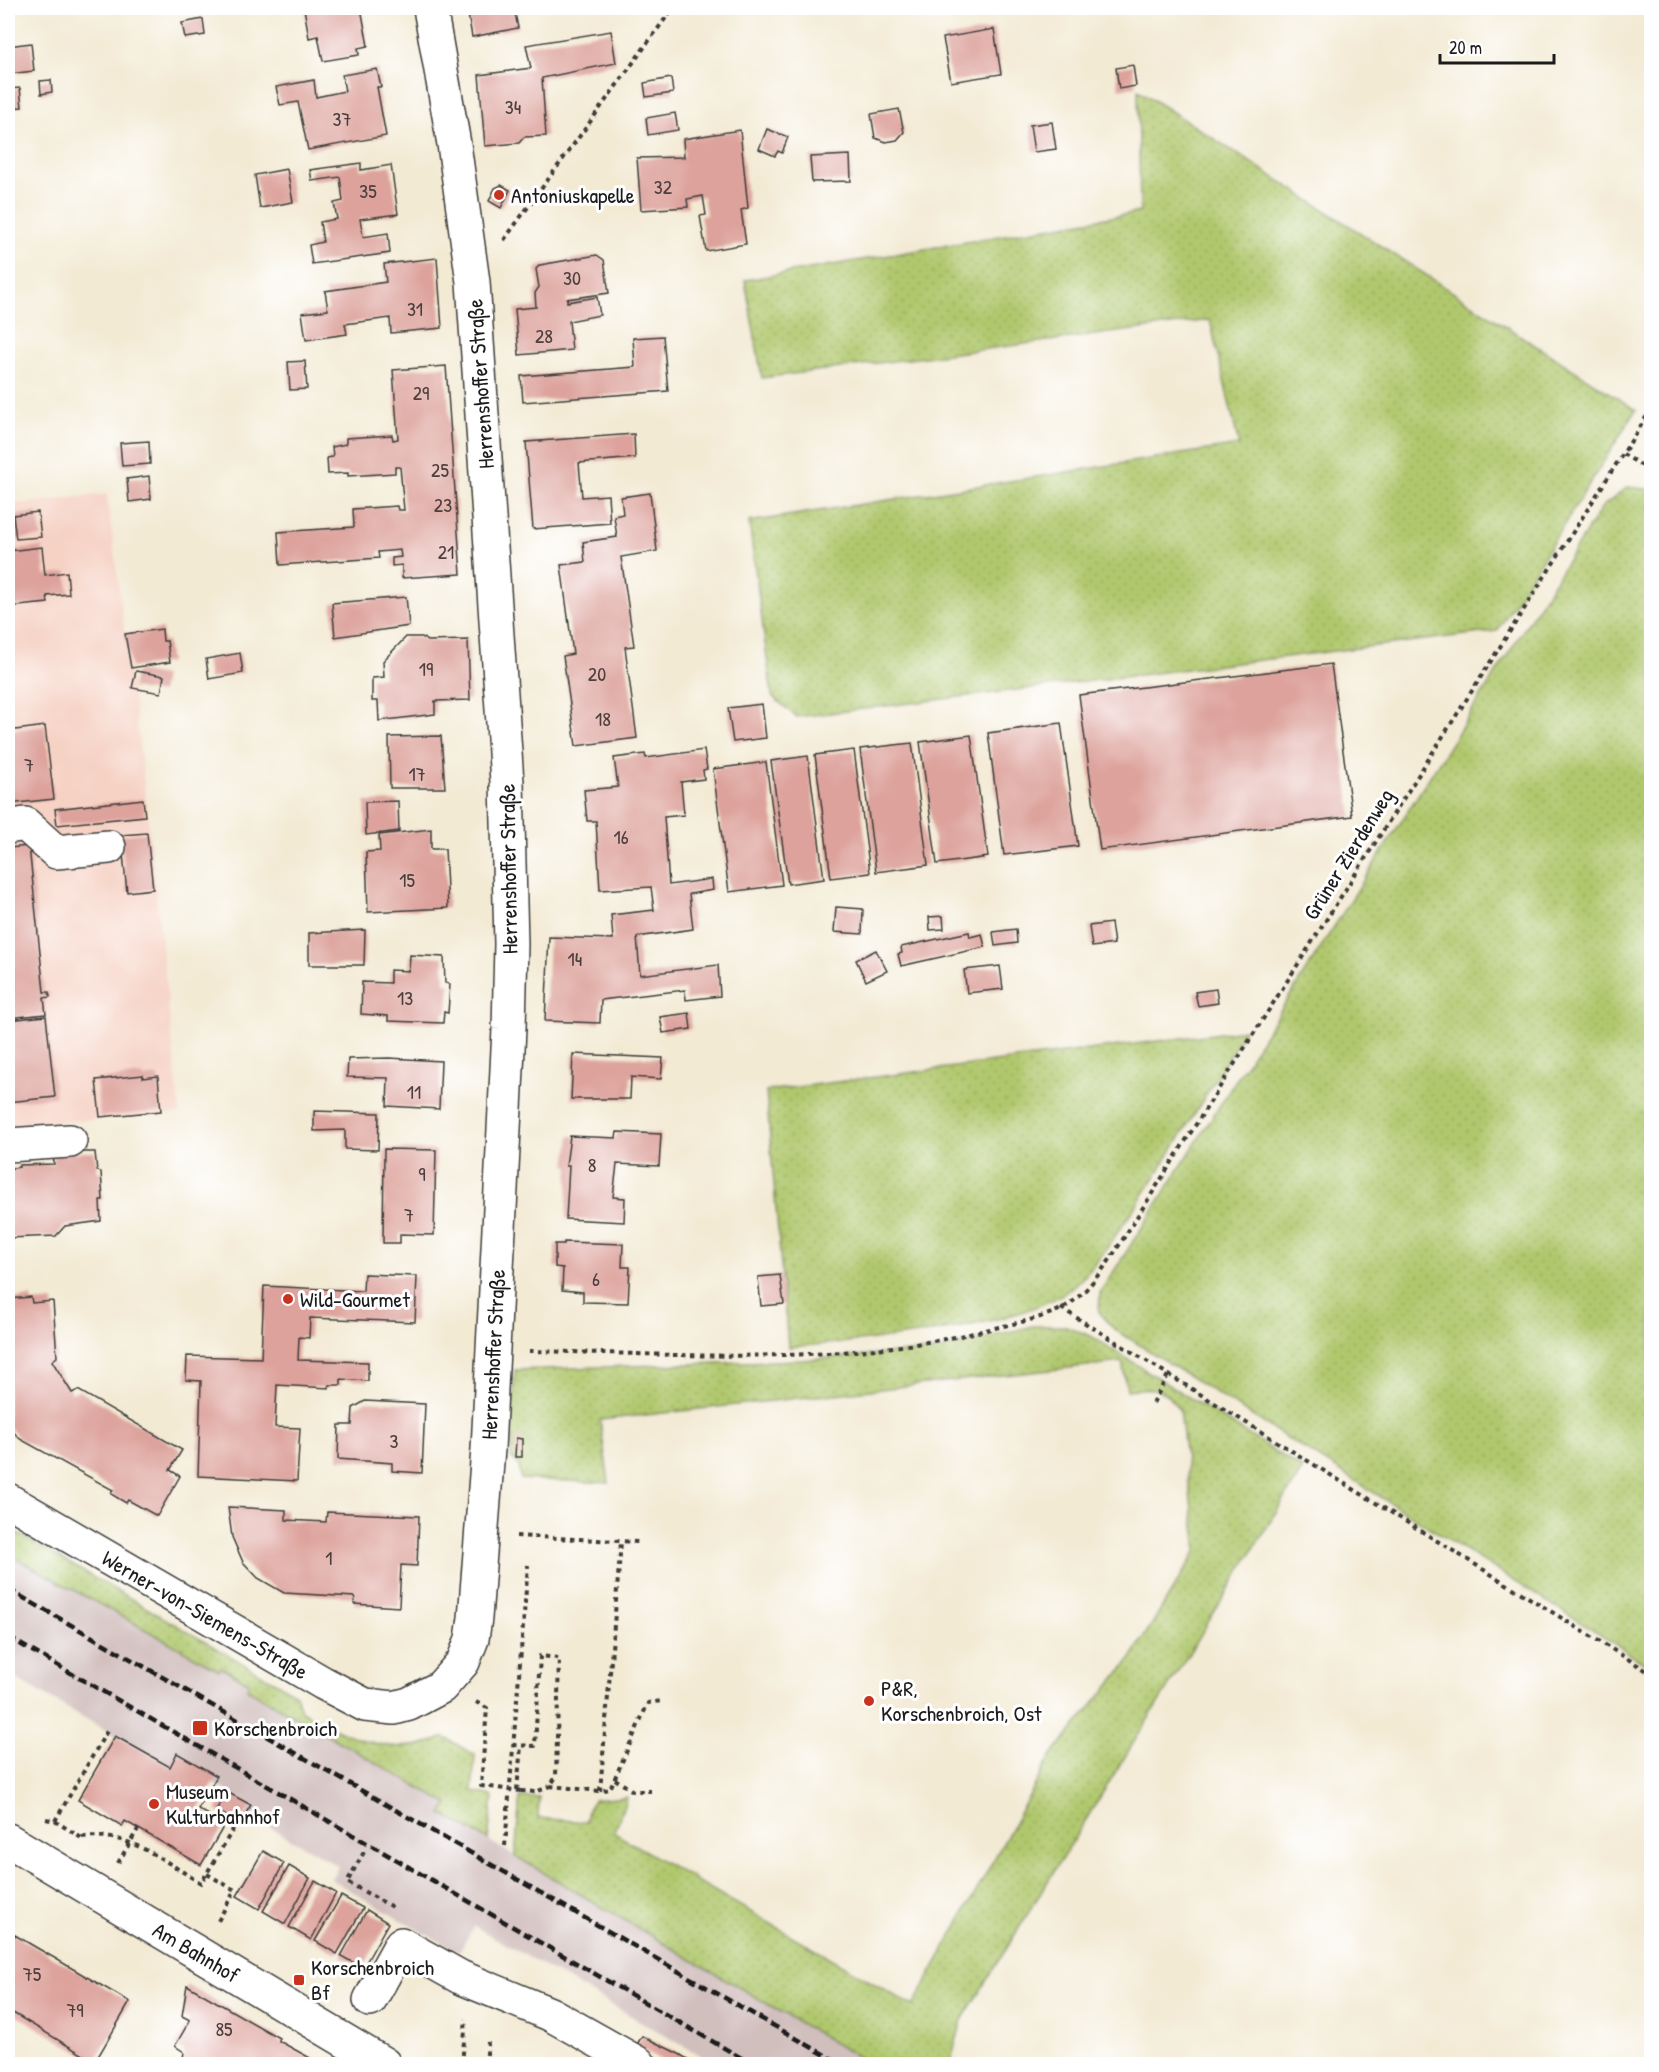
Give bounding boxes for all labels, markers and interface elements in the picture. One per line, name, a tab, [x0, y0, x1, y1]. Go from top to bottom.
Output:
scale bar	[1440, 27, 1554, 65]
text: 20 m	[1449, 35, 1482, 60]
house number: 34	[505, 93, 521, 120]
house number: 37	[333, 105, 352, 132]
house number: 32	[654, 173, 673, 200]
house number: 35	[359, 177, 377, 204]
place label: Antoniuskapelle	[511, 180, 635, 210]
marker: Antoniuskapelle	[492, 188, 506, 202]
house number: 30	[563, 264, 581, 291]
house number: 31	[407, 295, 423, 322]
street label: Herrenshoffer Straße	[459, 298, 501, 470]
house number: 28	[535, 322, 553, 349]
house number: 29	[413, 379, 429, 406]
house number: 25	[431, 456, 449, 483]
house number: 23	[434, 491, 452, 518]
house number: 21	[438, 538, 454, 565]
house number: 19	[419, 655, 433, 682]
house number: 20	[588, 660, 606, 687]
house number: 18	[595, 705, 611, 732]
house number: 7	[24, 751, 34, 778]
house number: 17	[408, 760, 426, 787]
street label: Herrenshoffer Straße	[492, 783, 524, 954]
street label: Grüner Zierdenweg	[1296, 783, 1400, 925]
house number: 16	[613, 823, 629, 850]
house number: 15	[399, 866, 415, 893]
house number: 14	[568, 945, 582, 972]
house number: 13	[397, 984, 413, 1011]
house number: 11	[407, 1078, 421, 1105]
house number: 8	[588, 1151, 596, 1178]
house number: 9	[418, 1160, 426, 1187]
house number: 7	[404, 1201, 414, 1228]
house number: 6	[592, 1265, 600, 1292]
street label: Herrenshoffer Straße	[473, 1268, 512, 1440]
place label: Wild-Gourmet	[300, 1284, 410, 1314]
marker: Wild-Gourmet	[281, 1292, 295, 1306]
house number: 3	[390, 1427, 399, 1454]
street label: Werner-von-Siemens-Straße	[97, 1543, 314, 1686]
house number: 1	[325, 1544, 333, 1571]
place label: P&R, Korschenbroich, Ost	[881, 1673, 1042, 1728]
marker: P&R, Korschenbroich, Ost	[862, 1694, 876, 1708]
place label: Korschenbroich	[214, 1713, 337, 1743]
marker: Korschenbroich	[191, 1719, 209, 1737]
place label: Museum Kulturbahnhof	[166, 1776, 280, 1831]
marker: Museum Kulturbahnhof	[147, 1797, 161, 1811]
street label: Am Bahnhof	[147, 1915, 245, 1990]
place label: Korschenbroich Bf	[311, 1952, 434, 2007]
house number: 75	[23, 1960, 42, 1987]
marker: Korschenbroich Bf	[292, 1973, 306, 1987]
house number: 79	[66, 1996, 84, 2023]
house number: 85	[215, 2015, 233, 2042]

